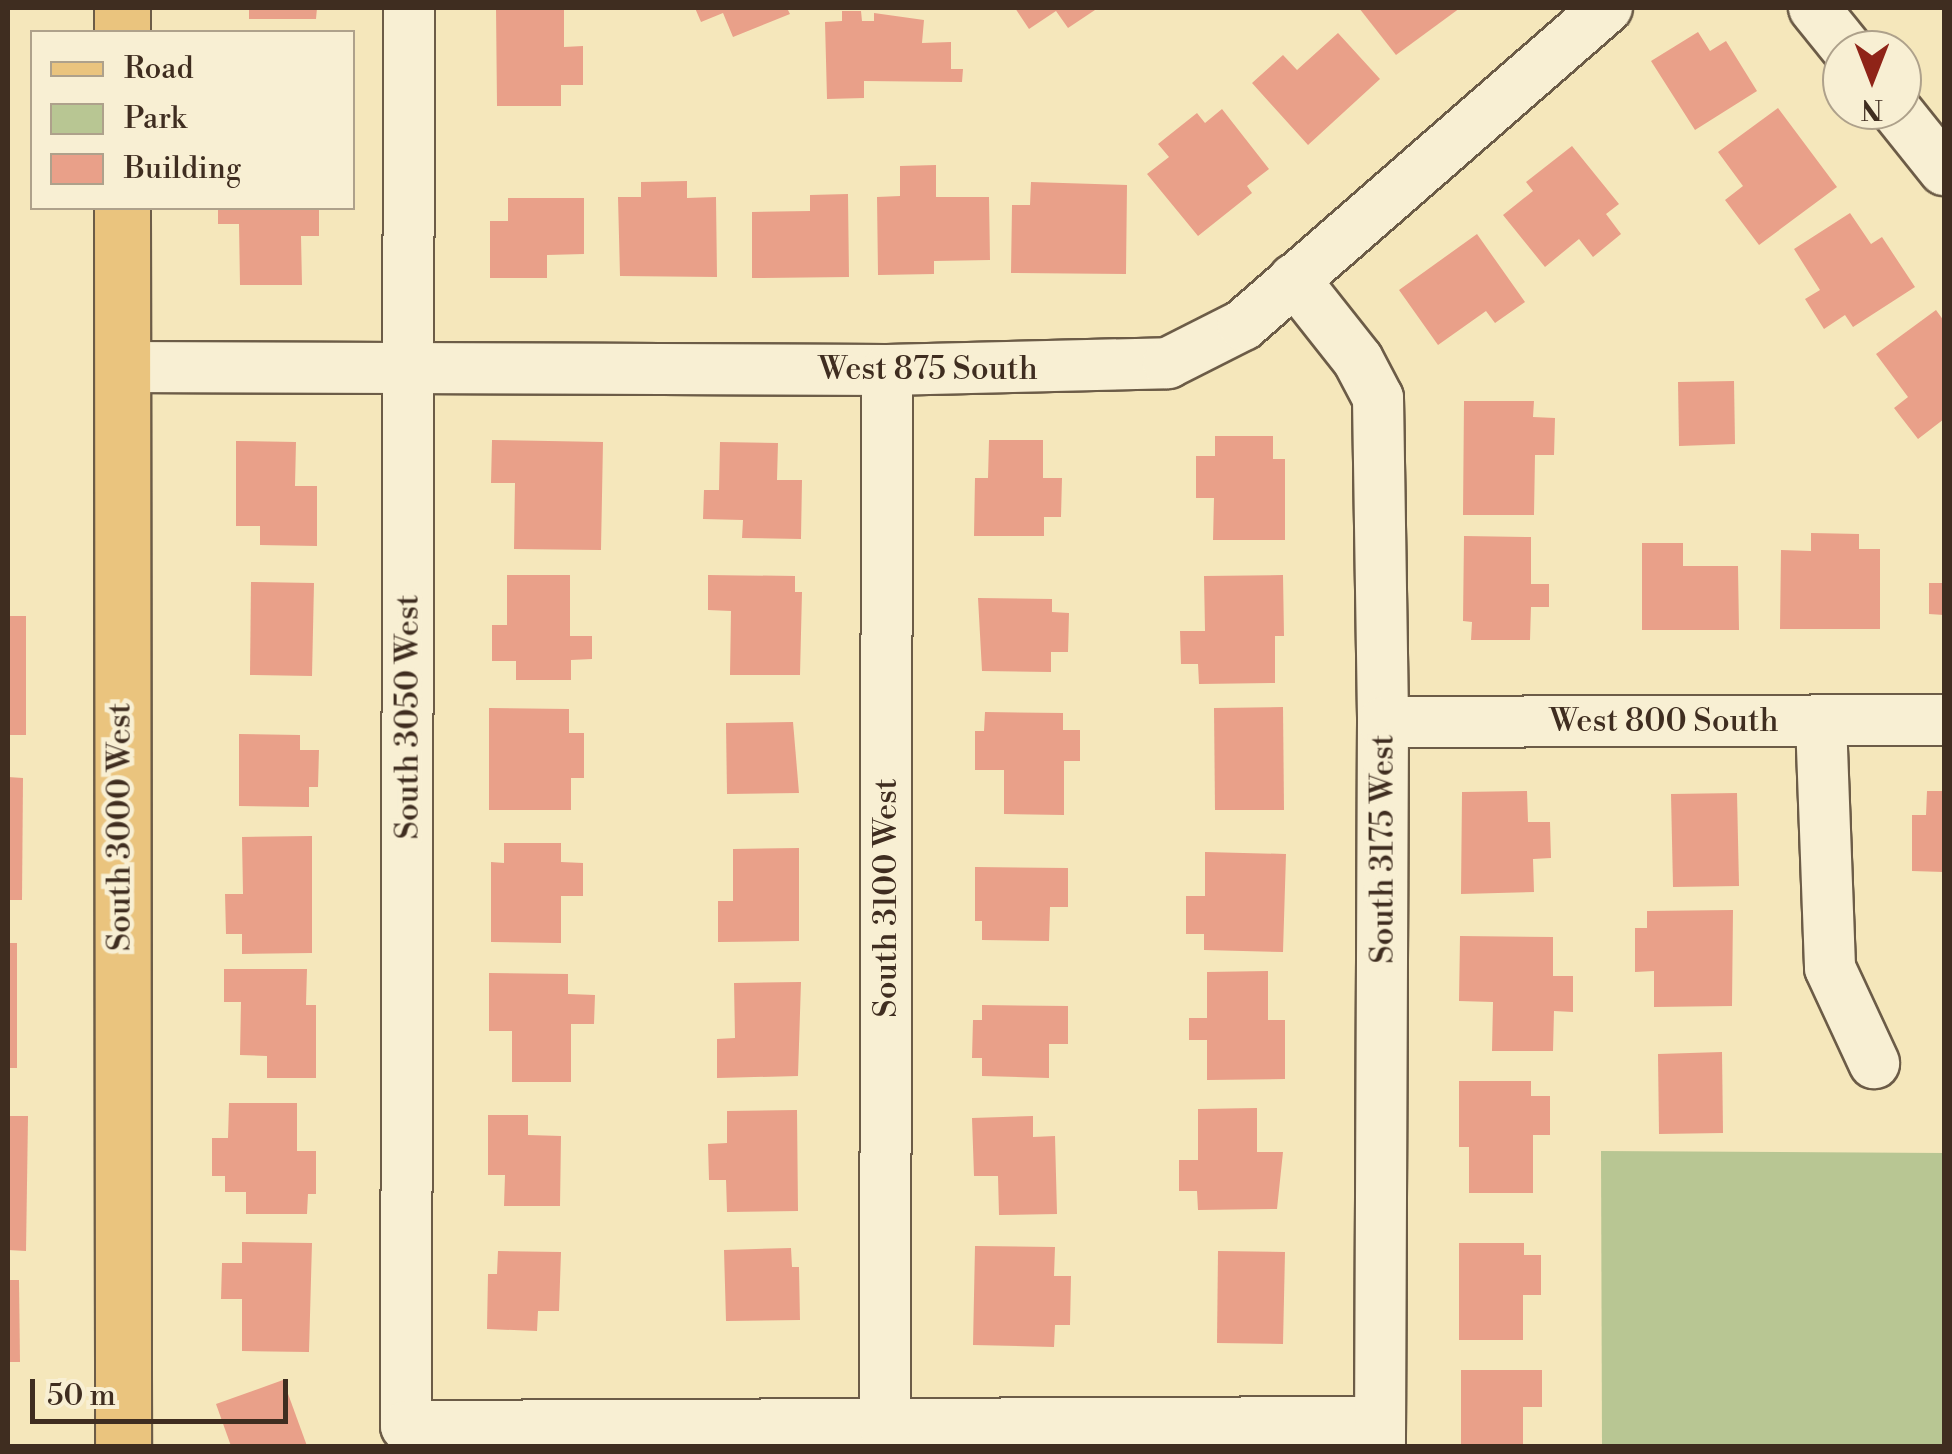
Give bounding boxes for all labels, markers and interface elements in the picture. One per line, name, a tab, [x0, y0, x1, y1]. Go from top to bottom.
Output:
legend	[30, 30, 355, 210]
north arrow	[1822, 30, 1922, 130]
text: Road	[124, 50, 194, 88]
text: N	[1861, 91, 1883, 126]
text: Park	[124, 100, 186, 138]
text: Building	[124, 150, 241, 188]
street label: West 875 South	[818, 350, 1038, 388]
street label: South 3050 West	[389, 594, 427, 840]
street label: West 800 South	[1549, 702, 1779, 740]
street label: South 3000 West	[101, 703, 139, 951]
street label: South 3175 West	[1364, 734, 1402, 964]
street label: South 3100 West	[867, 778, 905, 1018]
scale bar	[35, 1359, 292, 1421]
text: 50 m	[47, 1377, 116, 1415]

